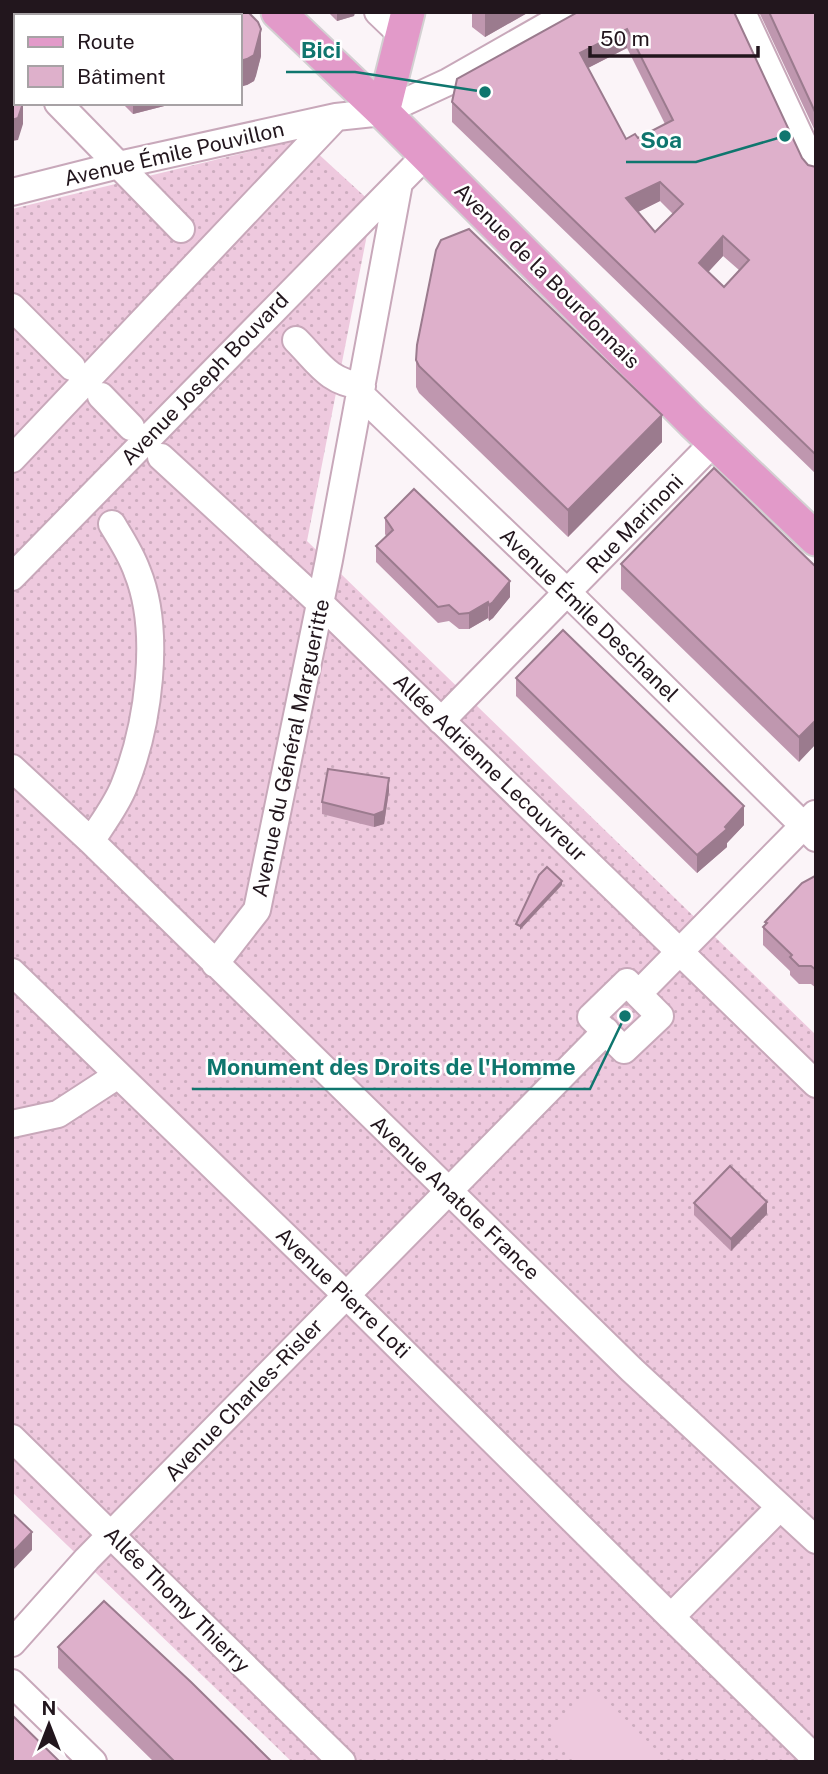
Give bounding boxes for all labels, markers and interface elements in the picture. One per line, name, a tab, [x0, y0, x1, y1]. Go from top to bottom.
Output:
legend	[14, 14, 242, 105]
scale bar	[590, 14, 758, 58]
text: 50 m	[600, 26, 650, 51]
callout: Bici	[286, 28, 355, 72]
text: Route	[77, 29, 135, 54]
text: Bici	[301, 36, 341, 63]
text: Bâtiment	[77, 64, 166, 89]
street label: Avenue Émile Pouvillon	[61, 116, 286, 191]
callout: Soa	[626, 118, 696, 162]
text: Soa	[640, 126, 682, 153]
street label: Avenue de la Bourdonnais	[450, 178, 645, 373]
street label: Avenue Joseph Bouvard	[116, 287, 294, 470]
street label: Rue Marinoni	[581, 469, 688, 578]
street label: Avenue Émile Deschanel	[495, 523, 684, 706]
street label: Avenue du Général Margueritte	[247, 597, 334, 899]
street label: Allée Adrienne Lecouvreur	[388, 669, 592, 867]
callout: Monument des Droits de l'Homme	[192, 1045, 590, 1089]
text: Monument des Droits de l'Homme	[206, 1053, 576, 1080]
street label: Avenue Anatole France	[366, 1111, 545, 1285]
street label: Avenue Pierre Loti	[271, 1222, 416, 1363]
street label: Avenue Charles-Risler	[160, 1313, 328, 1486]
street label: Allée Thomy Thierry	[99, 1522, 255, 1678]
north arrow	[14, 1690, 84, 1760]
text: N	[42, 1697, 56, 1719]

